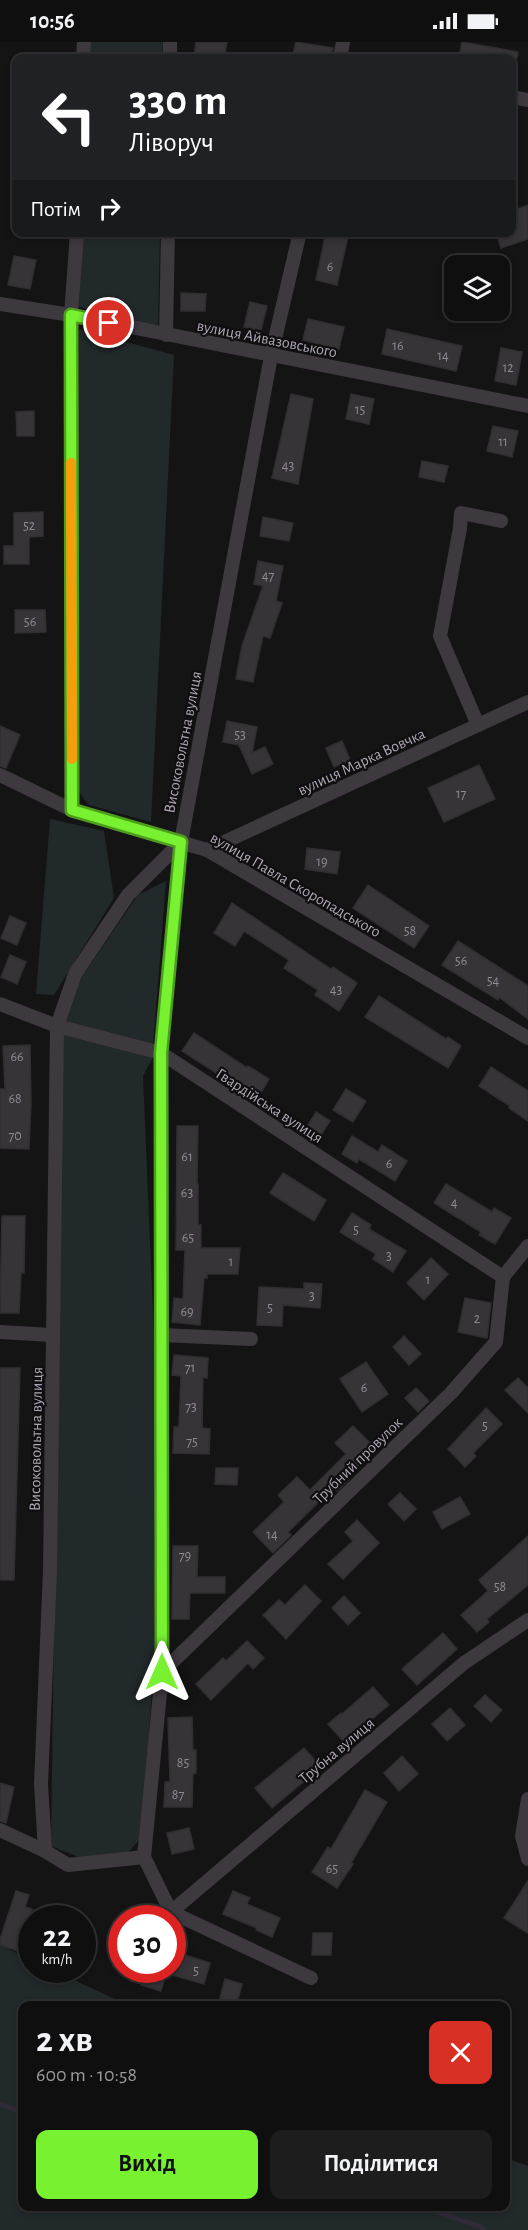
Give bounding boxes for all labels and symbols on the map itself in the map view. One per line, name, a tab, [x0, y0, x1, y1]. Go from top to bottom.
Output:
house number: 6	[327, 260, 333, 274]
pin	[83, 297, 134, 348]
street label: вулиця Айвазовського	[195, 318, 338, 361]
house number: 16	[392, 339, 404, 353]
house number: 14	[437, 349, 449, 363]
house number: 12	[502, 361, 514, 375]
house number: 15	[355, 403, 365, 417]
house number: 11	[498, 435, 508, 449]
house number: 43	[282, 459, 294, 473]
house number: 52	[23, 519, 35, 533]
house number: 47	[262, 569, 274, 583]
house number: 56	[24, 615, 36, 629]
street label: Високовольтна вулиця	[161, 670, 206, 815]
street label: вулиця Марка Вовчка	[295, 725, 428, 799]
house number: 53	[234, 728, 246, 742]
house number: 17	[456, 787, 466, 801]
street label: вулиця Павла Скоропадського	[207, 829, 384, 941]
house number: 19	[316, 855, 328, 869]
house number: 58	[404, 924, 416, 938]
house number: 56	[455, 954, 467, 968]
house number: 54	[487, 974, 500, 988]
house number: 43	[330, 983, 342, 997]
house number: 66	[10, 1050, 24, 1064]
street label: Гвардійська вулиця	[213, 1065, 326, 1147]
house number: 68	[8, 1092, 22, 1106]
house number: 70	[8, 1129, 22, 1143]
house number: 61	[181, 1150, 193, 1164]
house number: 6	[386, 1157, 392, 1171]
house number: 63	[181, 1186, 193, 1200]
house number: 4	[451, 1196, 458, 1210]
house number: 5	[353, 1223, 359, 1237]
house number: 65	[182, 1231, 194, 1245]
house number: 3	[386, 1249, 392, 1263]
house number: 1	[229, 1255, 233, 1269]
house number: 1	[426, 1273, 430, 1287]
house number: 3	[309, 1289, 315, 1303]
house number: 5	[267, 1301, 273, 1315]
house number: 69	[180, 1305, 194, 1319]
house number: 2	[474, 1312, 480, 1326]
house number: 71	[185, 1361, 195, 1375]
street label: Високовольтна вулиця	[27, 1367, 46, 1511]
house number: 6	[361, 1381, 367, 1395]
house number: 73	[185, 1400, 197, 1414]
street label: Трубний провулок	[310, 1414, 407, 1508]
house number: 5	[482, 1419, 488, 1433]
house number: 75	[186, 1435, 198, 1449]
house number: 14	[266, 1528, 278, 1542]
house number: 79	[179, 1549, 191, 1563]
house number: 58	[494, 1580, 506, 1594]
position arrow	[130, 1640, 194, 1704]
street label: Трубна вулиця	[296, 1715, 378, 1788]
house number: 85	[177, 1756, 189, 1770]
house number: 87	[172, 1788, 184, 1802]
house number: 65	[326, 1862, 338, 1876]
speed limit sign: 30	[108, 1905, 186, 1983]
house number: 5	[193, 1964, 199, 1978]

